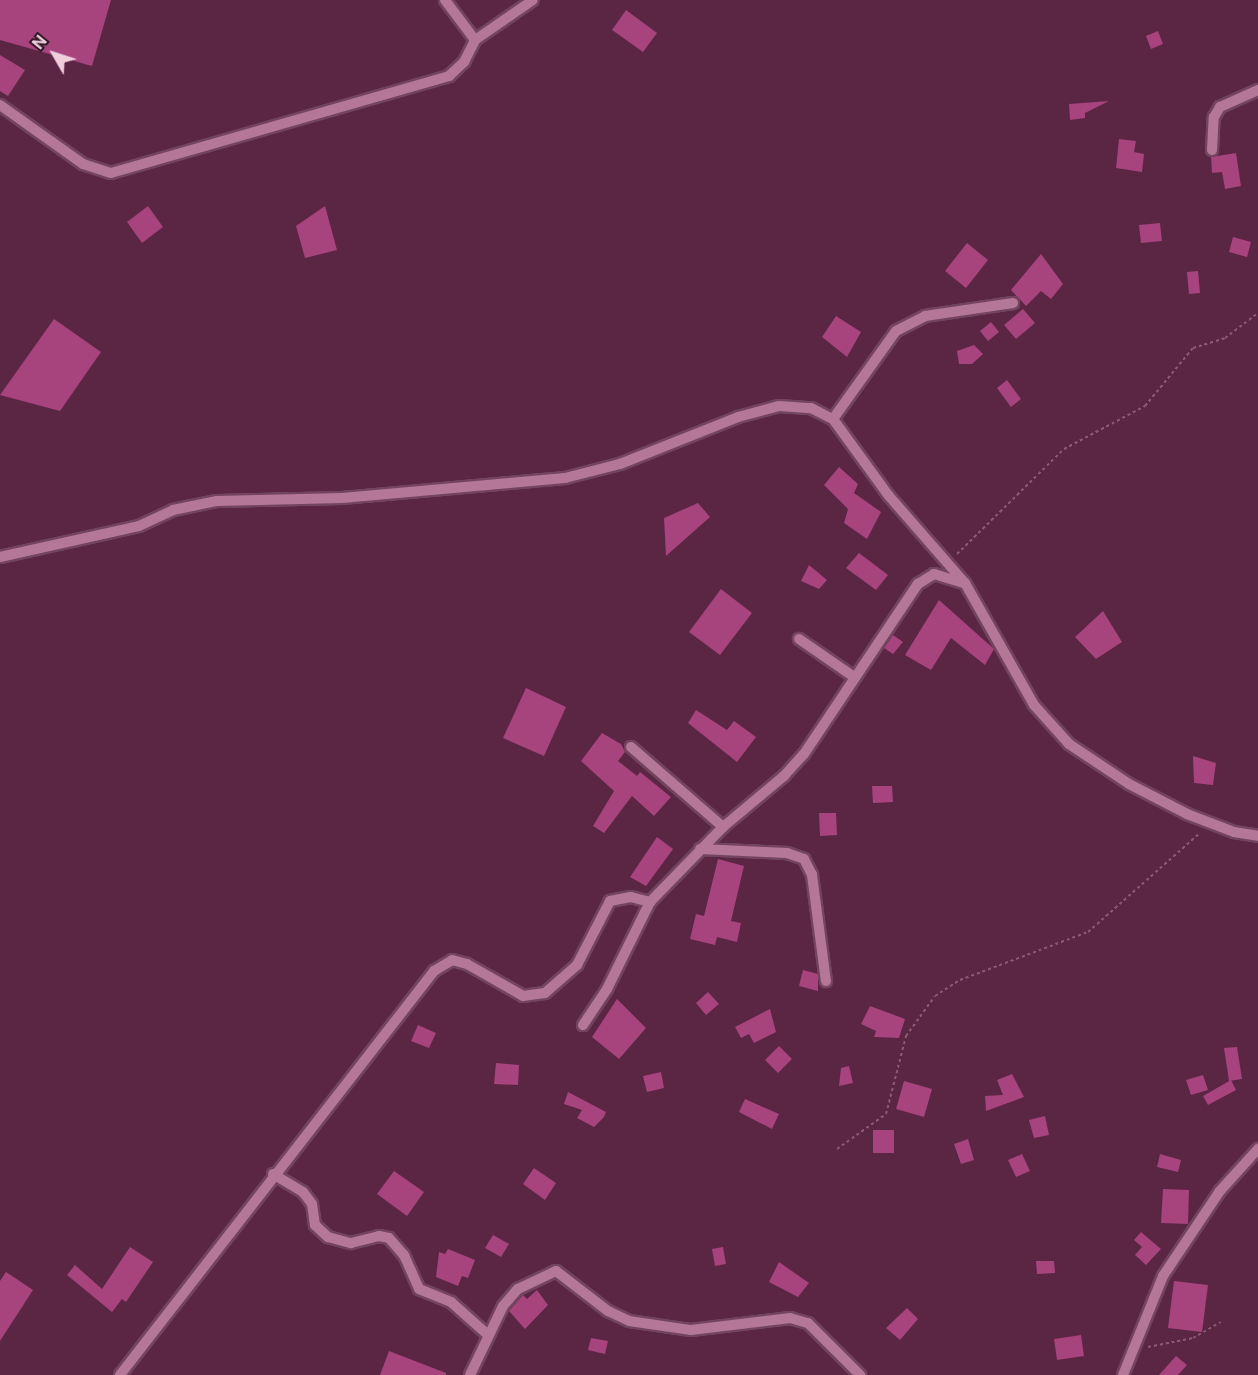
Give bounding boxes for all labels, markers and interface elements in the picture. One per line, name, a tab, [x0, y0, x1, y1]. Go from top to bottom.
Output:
north arrow	[24, 24, 84, 84]
text: N	[28, 32, 51, 53]

